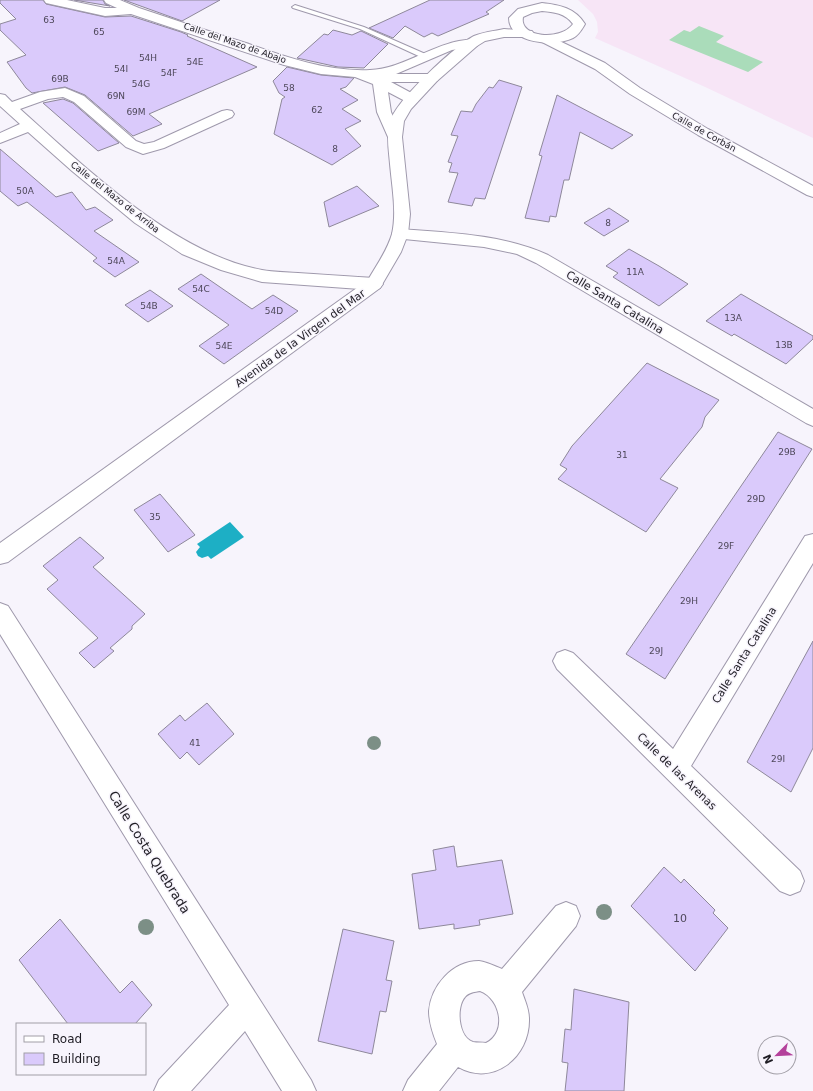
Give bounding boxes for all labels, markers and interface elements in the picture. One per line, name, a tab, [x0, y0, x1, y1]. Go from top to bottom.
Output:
house number: 63	[43, 15, 55, 25]
street label: Calle del Mazo de Abajo	[182, 21, 288, 65]
house number: 65	[93, 27, 105, 37]
house number: 54H	[139, 53, 157, 63]
house number: 54E	[186, 57, 204, 67]
house number: 54I	[114, 64, 128, 74]
house number: 54F	[161, 68, 177, 78]
house number: 69B	[51, 74, 69, 84]
house number: 54G	[132, 79, 150, 89]
house number: 58	[283, 83, 295, 93]
house number: 69N	[107, 91, 125, 101]
house number: 62	[311, 105, 323, 115]
house number: 69M	[126, 107, 146, 117]
street label: Calle de Corbán	[670, 110, 738, 154]
house number: 8	[332, 144, 338, 154]
street label: Calle del Mazo de Arriba	[69, 159, 161, 235]
house number: 50A	[16, 186, 35, 196]
house number: 8	[605, 218, 611, 228]
house number: 54A	[107, 256, 126, 266]
house number: 11A	[626, 267, 645, 277]
street label: Calle Santa Catalina	[564, 268, 666, 337]
house number: 54C	[192, 284, 210, 294]
street label: Avenida de la Virgen del Mar	[233, 286, 368, 390]
house number: 54B	[140, 301, 158, 311]
house number: 54D	[265, 306, 283, 316]
house number: 13A	[724, 313, 743, 323]
house number: 13B	[775, 340, 793, 350]
house number: 54E	[215, 341, 233, 351]
house number: 29B	[778, 447, 796, 457]
house number: 31	[616, 450, 628, 460]
house number: 29D	[747, 494, 765, 504]
house number: 35	[149, 512, 161, 522]
house number: 29F	[718, 541, 734, 551]
house number: 29H	[680, 596, 698, 606]
street label: Calle Santa Catalina	[709, 605, 779, 706]
house number: 29J	[649, 646, 663, 656]
street label: Calle de las Arenas	[634, 730, 719, 813]
house number: 41	[189, 738, 201, 748]
house number: 29I	[771, 754, 785, 764]
street label: Calle Costa Quebrada	[106, 788, 193, 916]
house number: 10	[673, 912, 687, 925]
legend	[16, 1023, 146, 1075]
text: Road	[52, 1032, 82, 1046]
north arrow	[757, 1035, 797, 1075]
text: Building	[52, 1052, 101, 1066]
text: N	[761, 1052, 776, 1066]

